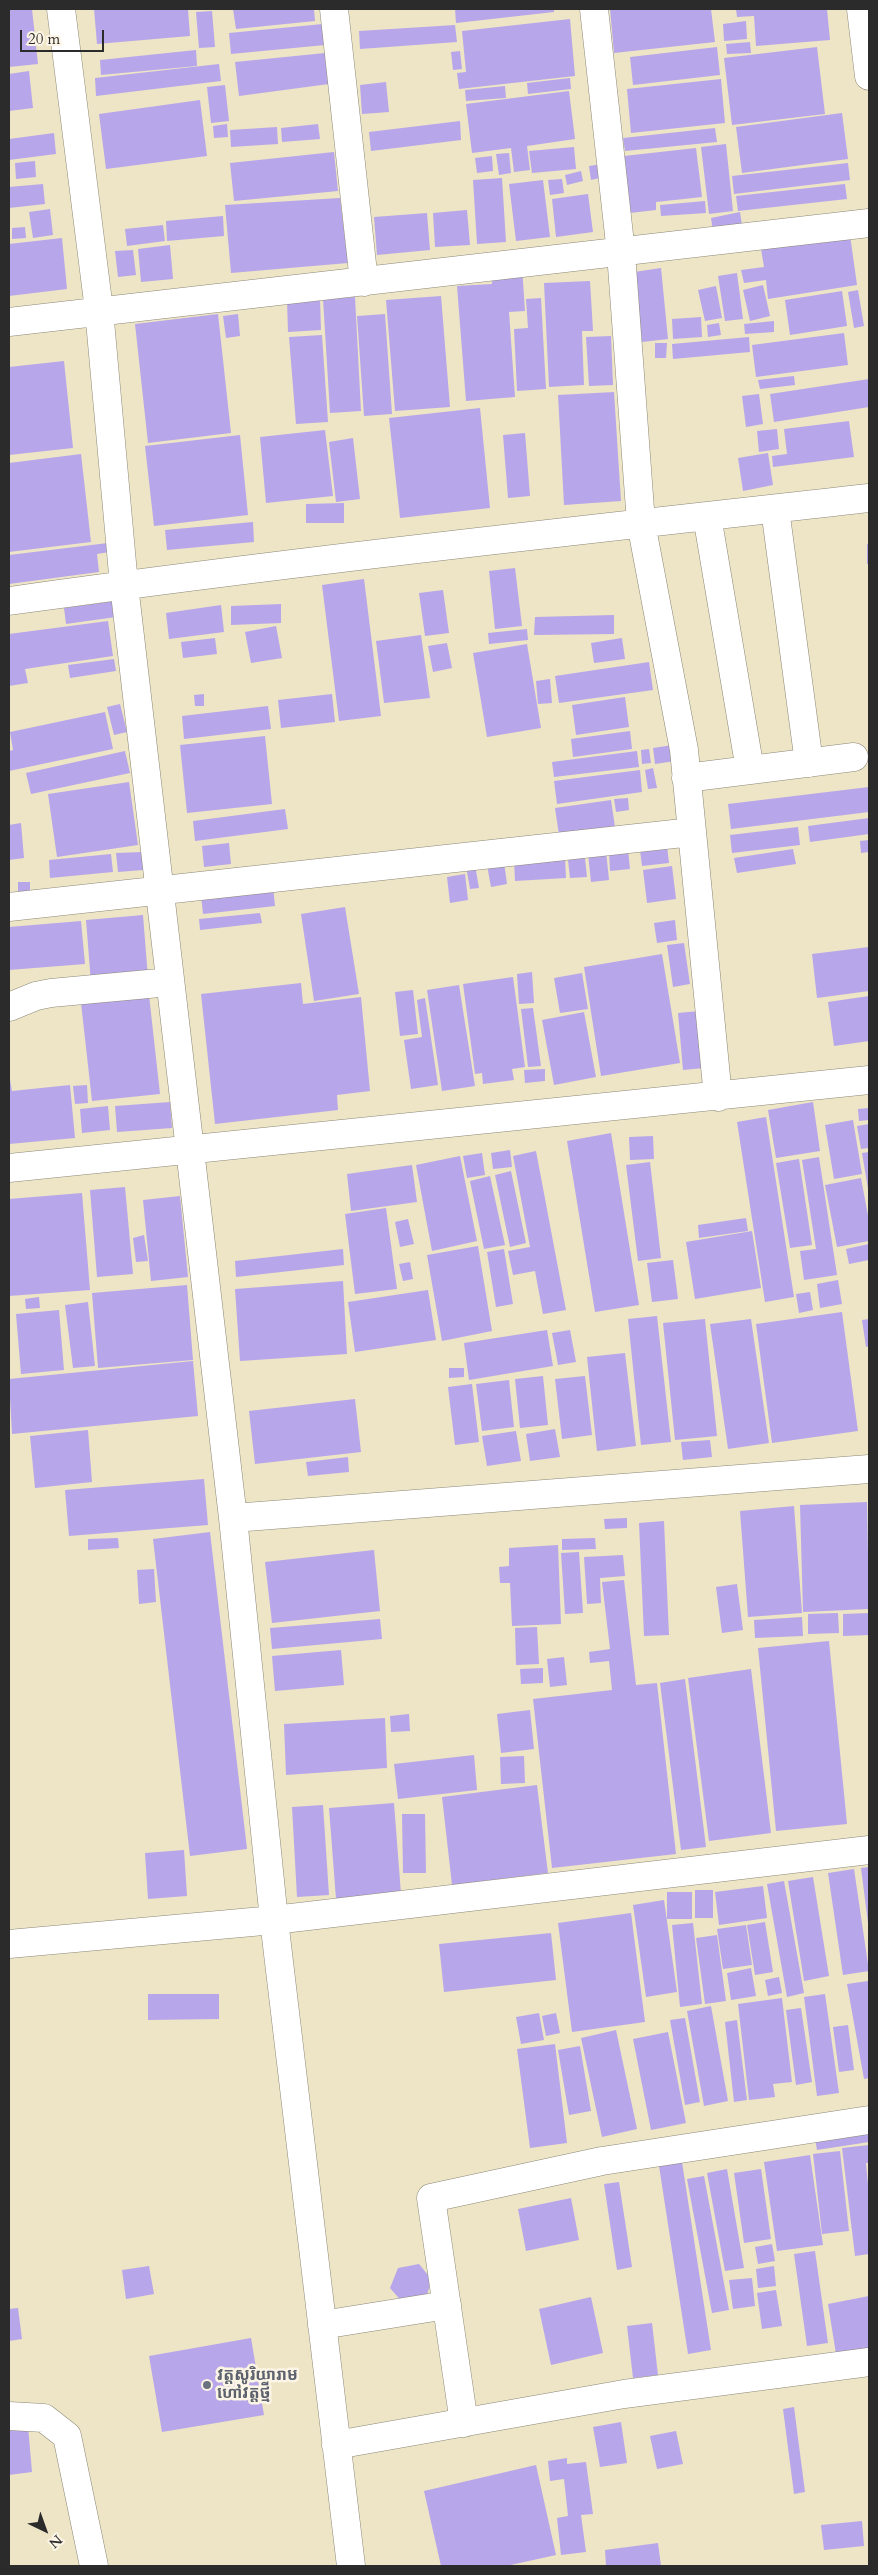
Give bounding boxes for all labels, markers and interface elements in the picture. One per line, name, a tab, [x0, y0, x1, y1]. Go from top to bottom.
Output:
scale bar	[22, 20, 106, 52]
text: 20 m	[28, 29, 60, 49]
place label: វត្តសូរិយារាម ហៅវត្តថ្មី	[217, 2366, 298, 2404]
marker: វត្តសូរិយារាម ហៅវត្តថ្មី	[201, 2379, 213, 2391]
north arrow	[20, 2505, 70, 2555]
text: N	[44, 2530, 66, 2553]

